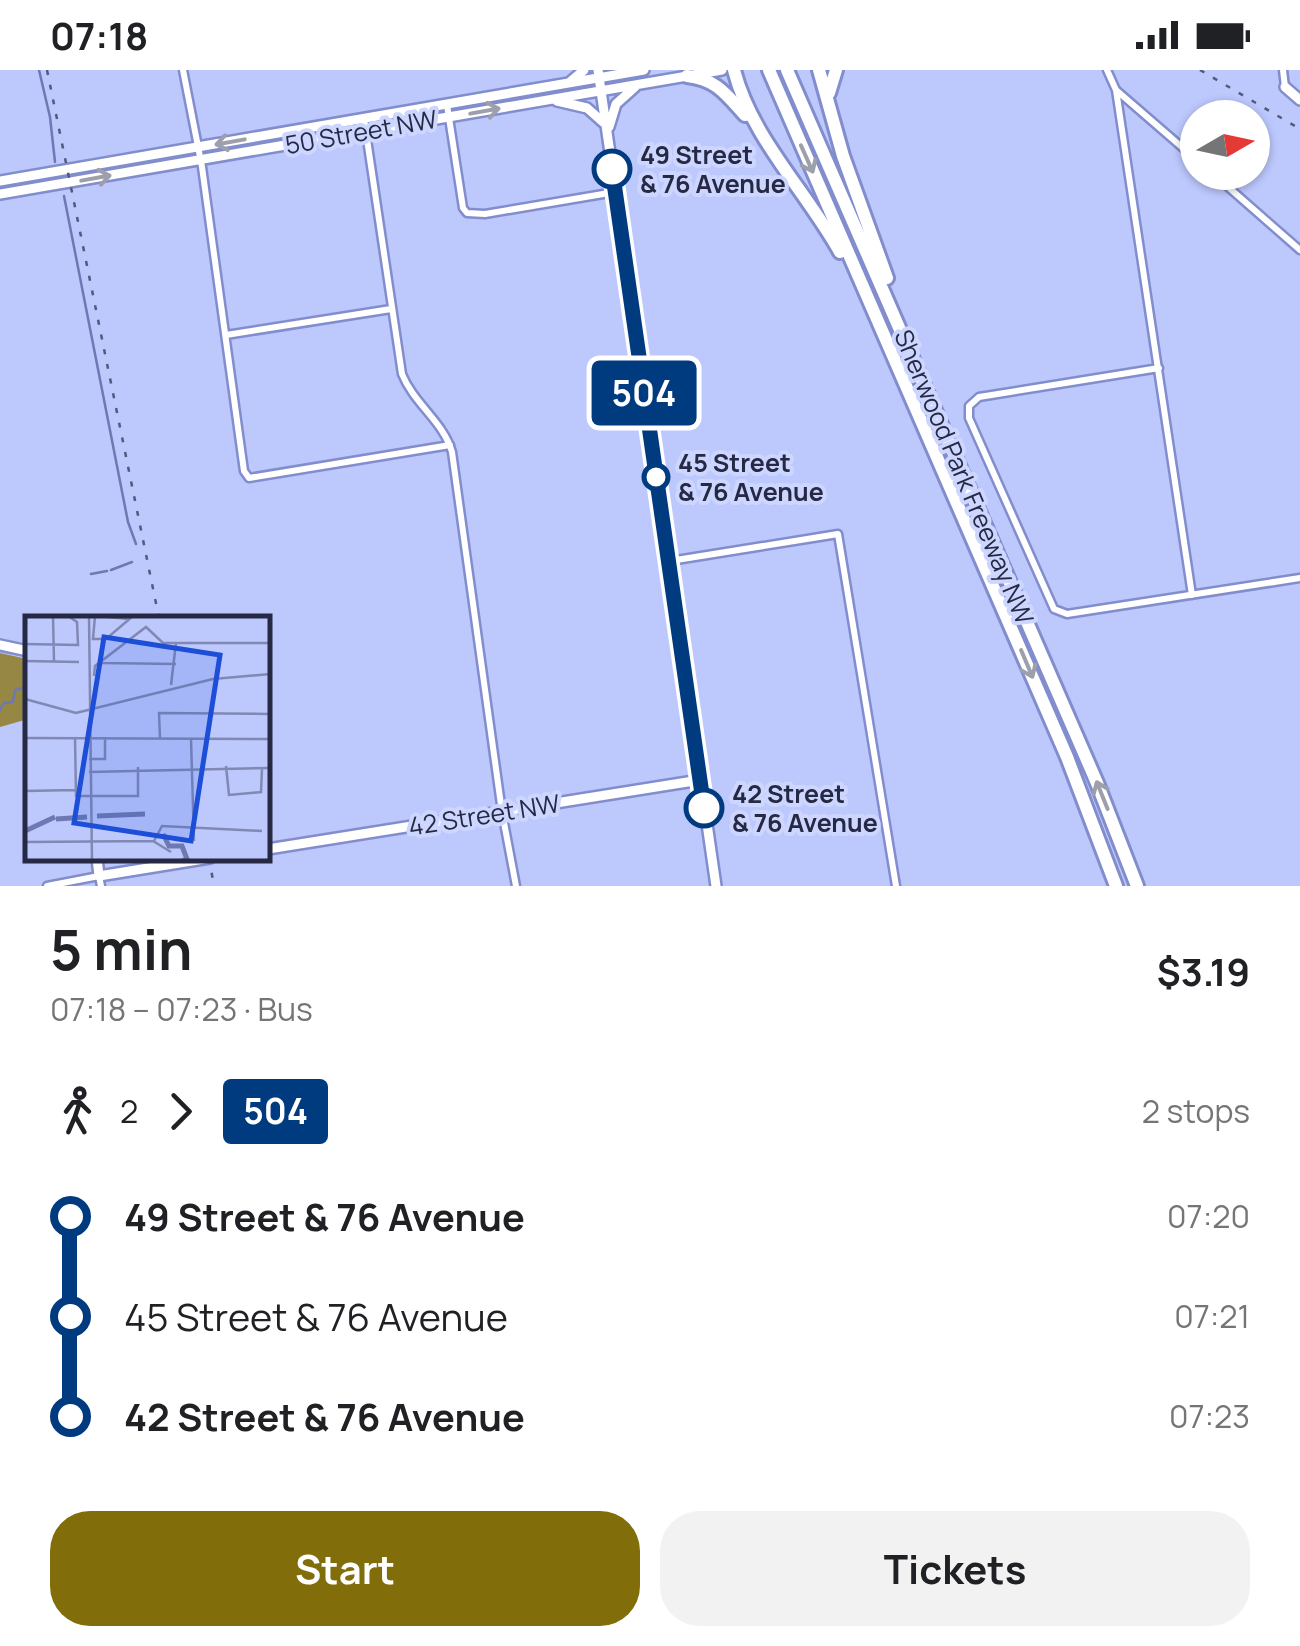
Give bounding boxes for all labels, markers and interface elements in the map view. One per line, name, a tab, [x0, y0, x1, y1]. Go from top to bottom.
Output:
text: 07:18	[50, 9, 148, 61]
north arrow	[1180, 100, 1270, 190]
map controls	[1180, 100, 1270, 190]
street label: 50 Street NW	[282, 101, 440, 162]
one-way arrow	[469, 101, 501, 120]
one-way arrow	[214, 133, 247, 152]
place label: 49 Street & 76 Avenue	[640, 137, 786, 201]
one-way arrow	[799, 144, 817, 174]
marker: 49 Street & 76 Avenue	[593, 150, 631, 188]
one-way arrow	[79, 168, 112, 187]
street label: Sherwood Park Freeway NW	[886, 324, 1043, 630]
line badge: 504	[586, 360, 702, 426]
text: 504	[612, 369, 676, 417]
place label: 45 Street & 76 Avenue	[678, 445, 824, 509]
marker: 45 Street & 76 Avenue	[643, 464, 669, 490]
inset map	[25, 616, 270, 861]
one-way arrow	[1019, 648, 1037, 679]
place label: 42 Street & 76 Avenue	[732, 776, 878, 840]
one-way arrow	[1092, 780, 1110, 811]
street label: 42 Street NW	[406, 785, 562, 844]
marker: 42 Street & 76 Avenue	[685, 789, 723, 827]
text: 5 min	[50, 911, 193, 987]
text: $3.19	[1157, 945, 1250, 997]
text: 07:18 – 07:23 · Bus	[50, 987, 313, 1031]
icon: walk	[50, 1084, 105, 1139]
icon: forward	[153, 1084, 208, 1139]
text: 504	[243, 1087, 308, 1135]
text: 2	[120, 1089, 138, 1133]
text: 2 stops	[1142, 1089, 1250, 1133]
text: 49 Street & 76 Avenue	[124, 1190, 525, 1242]
text: 07:20	[1167, 1194, 1250, 1238]
text: 45 Street & 76 Avenue	[124, 1290, 508, 1342]
text: 07:21	[1174, 1294, 1250, 1338]
text: 42 Street & 76 Avenue	[124, 1390, 525, 1442]
text: 07:23	[1169, 1394, 1250, 1438]
button: Start	[50, 1511, 640, 1626]
button: Tickets	[660, 1511, 1250, 1626]

